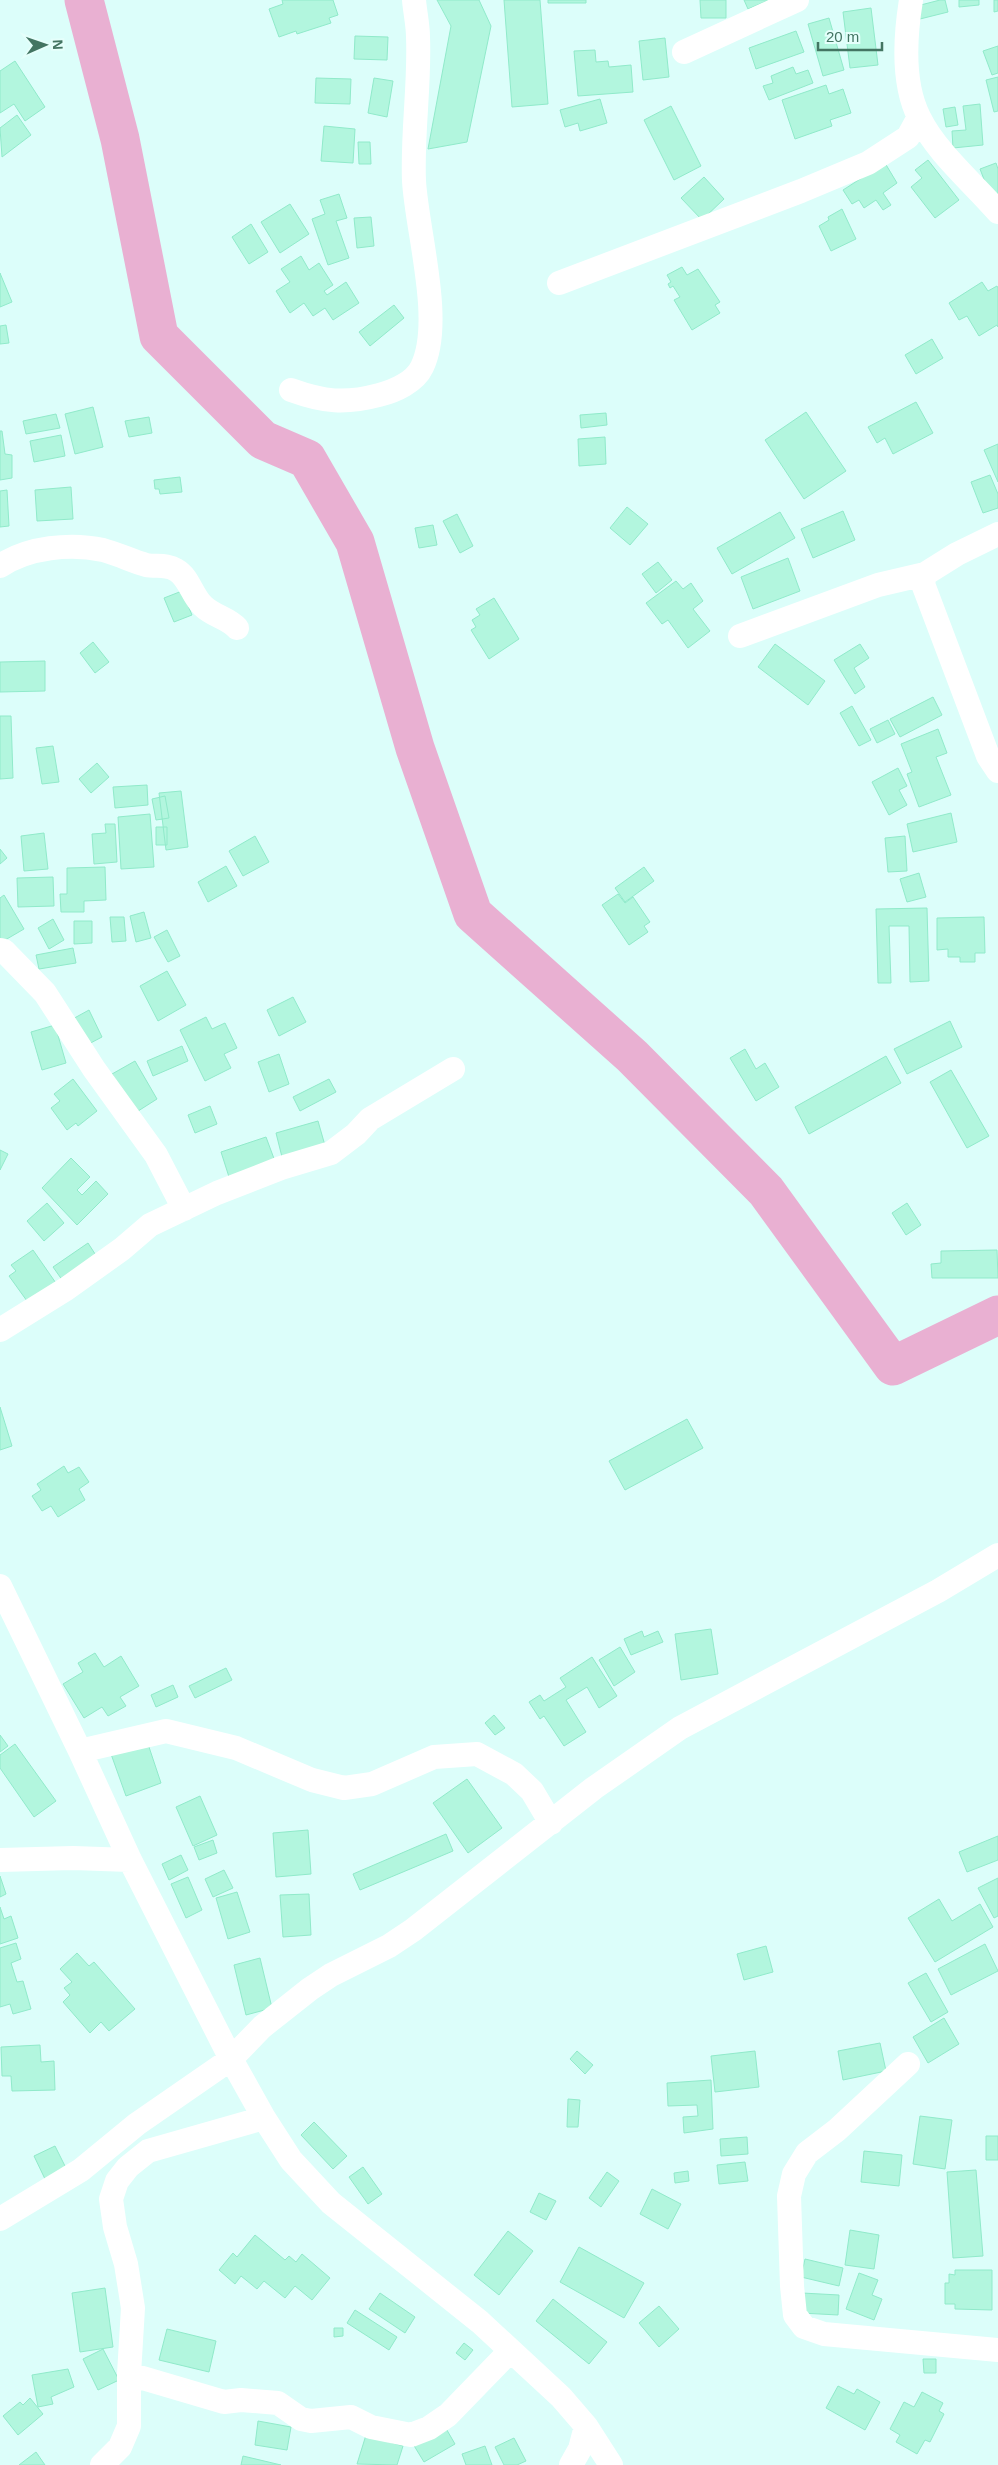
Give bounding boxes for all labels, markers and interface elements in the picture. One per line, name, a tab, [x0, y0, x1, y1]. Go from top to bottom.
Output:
north arrow	[20, 20, 70, 70]
scale bar	[818, 20, 882, 52]
text: 20 m	[826, 28, 859, 45]
text: N	[50, 39, 66, 50]

